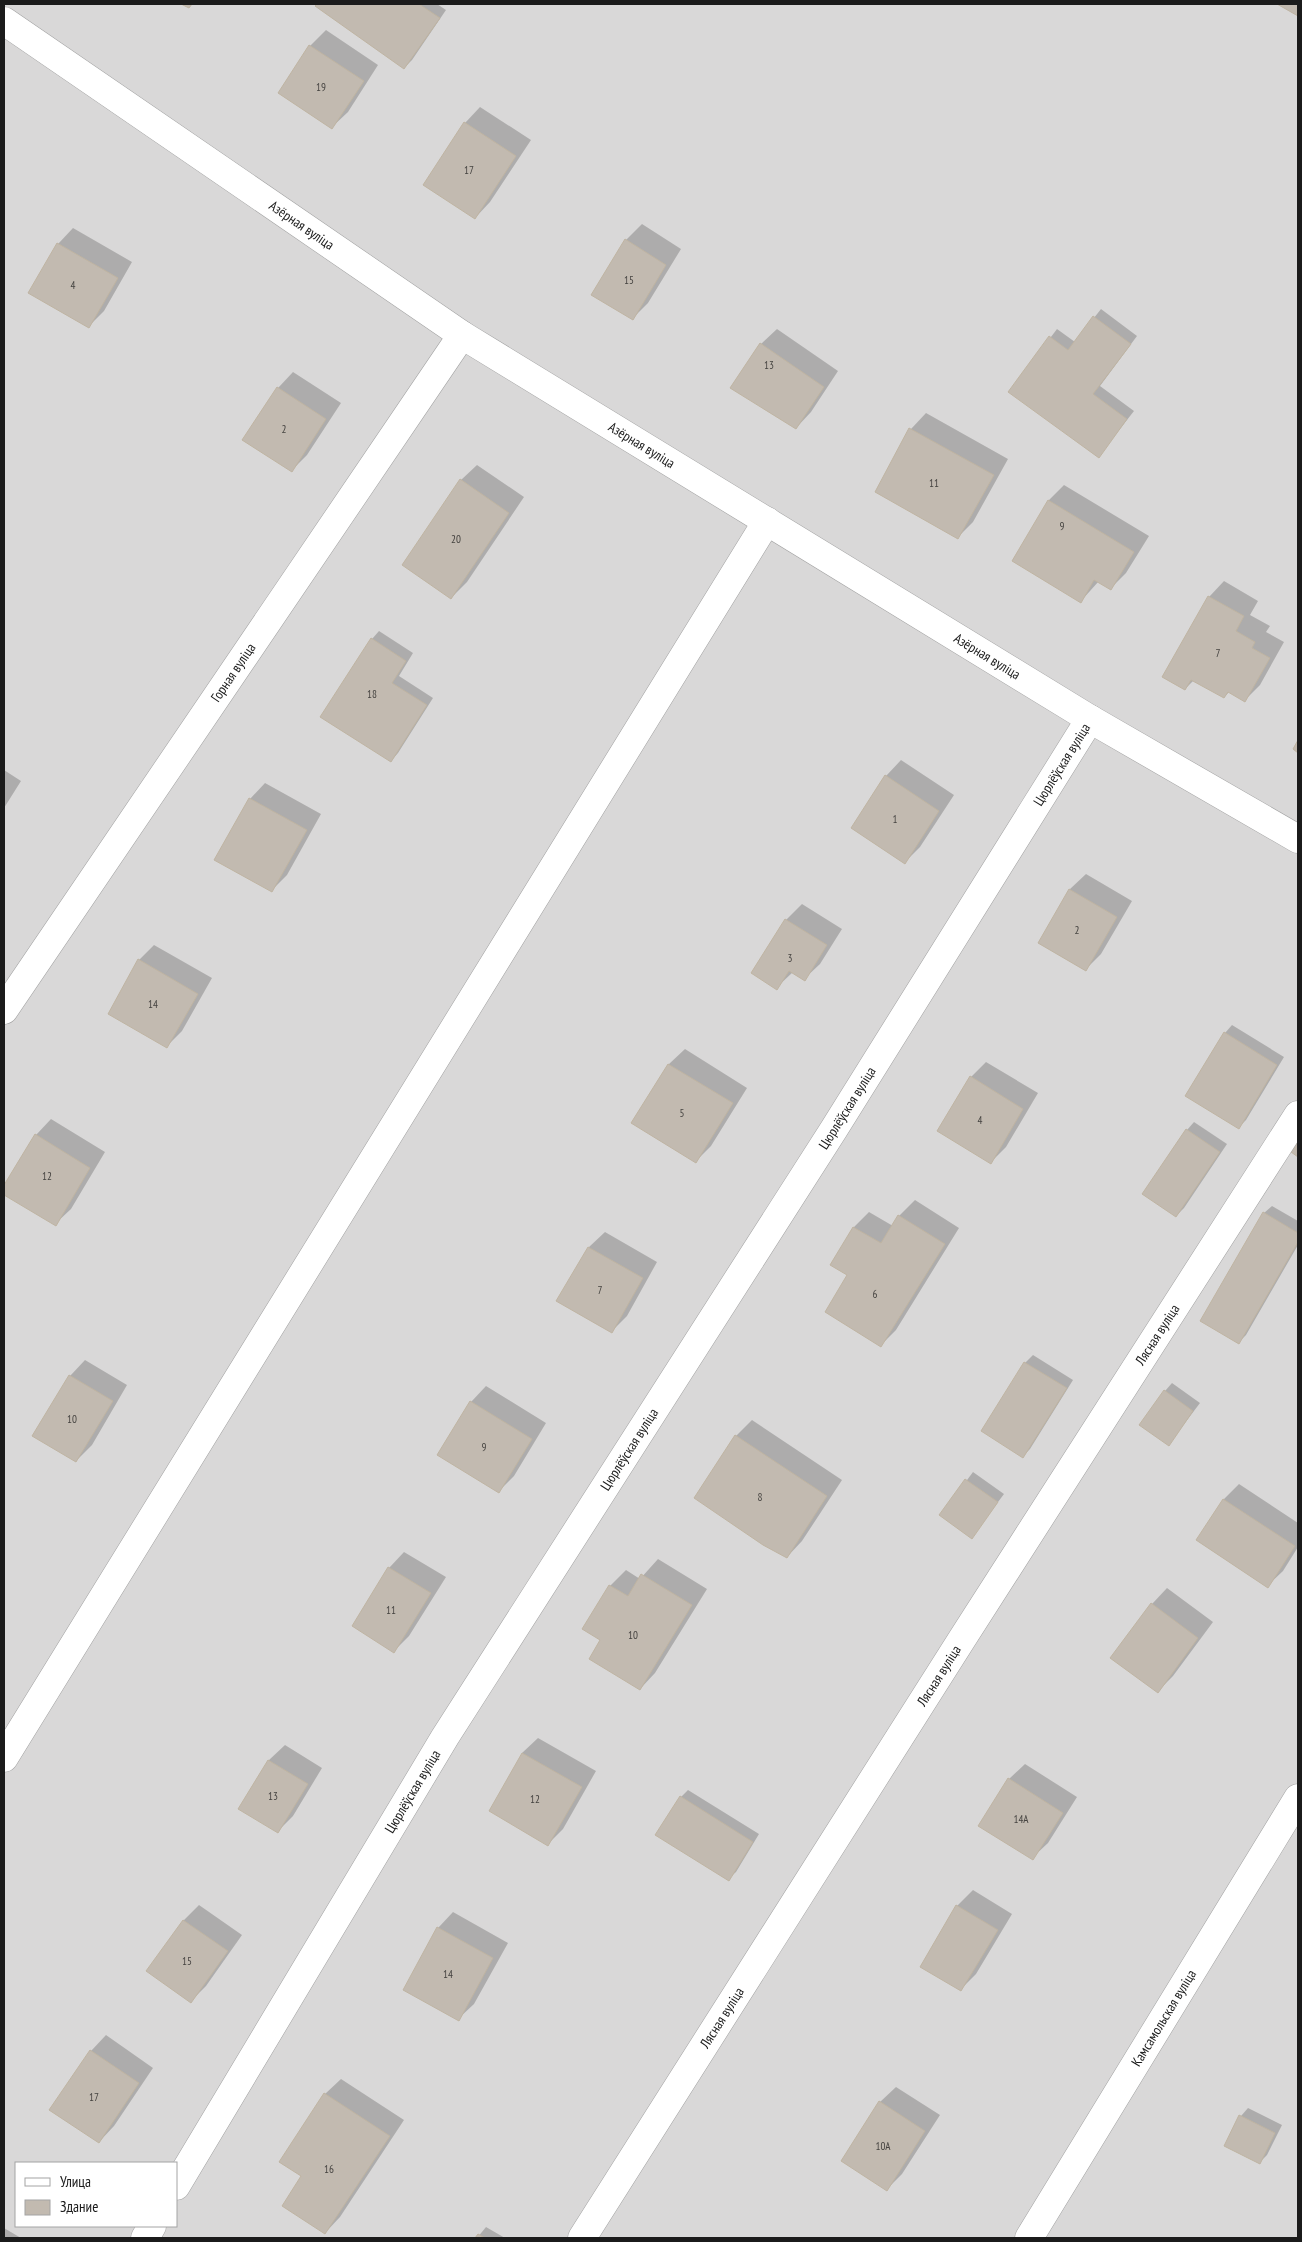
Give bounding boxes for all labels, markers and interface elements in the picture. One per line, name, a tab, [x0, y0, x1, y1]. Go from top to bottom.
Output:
house number: 19	[316, 80, 326, 94]
house number: 17	[464, 163, 474, 177]
street label: Азёрная вуліца	[266, 197, 338, 254]
house number: 15	[624, 273, 634, 287]
house number: 4	[71, 278, 76, 292]
house number: 13	[764, 358, 774, 372]
street label: Азёрная вуліца	[605, 418, 678, 472]
house number: 2	[282, 422, 287, 436]
house number: 11	[929, 476, 939, 490]
house number: 9	[1060, 519, 1065, 533]
house number: 20	[451, 532, 461, 546]
street label: Азёрная вуліца	[951, 629, 1024, 683]
street label: Горная вуліца	[207, 639, 259, 705]
house number: 7	[1216, 646, 1221, 660]
house number: 18	[367, 687, 377, 701]
street label: Цюрлёўская вуліца	[1029, 720, 1094, 809]
house number: 1	[893, 812, 898, 826]
house number: 2	[1075, 923, 1080, 937]
house number: 3	[788, 951, 793, 965]
house number: 14	[148, 997, 158, 1011]
street label: Цюрлёўская вуліца	[814, 1063, 880, 1153]
house number: 5	[680, 1106, 685, 1120]
house number: 4	[978, 1113, 983, 1127]
house number: 12	[42, 1169, 52, 1183]
house number: 7	[598, 1283, 603, 1297]
house number: 6	[873, 1287, 878, 1301]
street label: Лясная вуліца	[1131, 1301, 1183, 1369]
street label: Цюрлёўская вуліца	[596, 1405, 662, 1494]
house number: 10	[67, 1412, 77, 1426]
house number: 9	[482, 1440, 487, 1454]
house number: 8	[758, 1490, 763, 1504]
house number: 11	[386, 1603, 396, 1617]
house number: 10	[628, 1628, 638, 1642]
street label: Лясная вуліца	[912, 1642, 965, 1710]
street label: Цюрлёўская вуліца	[380, 1746, 444, 1836]
house number: 13	[268, 1789, 278, 1803]
house number: 12	[530, 1792, 540, 1806]
house number: 14А	[1013, 1812, 1029, 1826]
house number: 15	[182, 1954, 192, 1968]
street label: Камсамольская вуліца	[1127, 1966, 1200, 2070]
house number: 14	[443, 1967, 453, 1981]
street label: Лясная вуліца	[695, 1984, 748, 2052]
house number: 17	[89, 2090, 99, 2104]
house number: 10А	[875, 2139, 891, 2153]
legend	[15, 2162, 178, 2227]
house number: 16	[324, 2162, 334, 2176]
text: Улица	[60, 2172, 91, 2191]
text: Здание	[60, 2197, 98, 2216]

